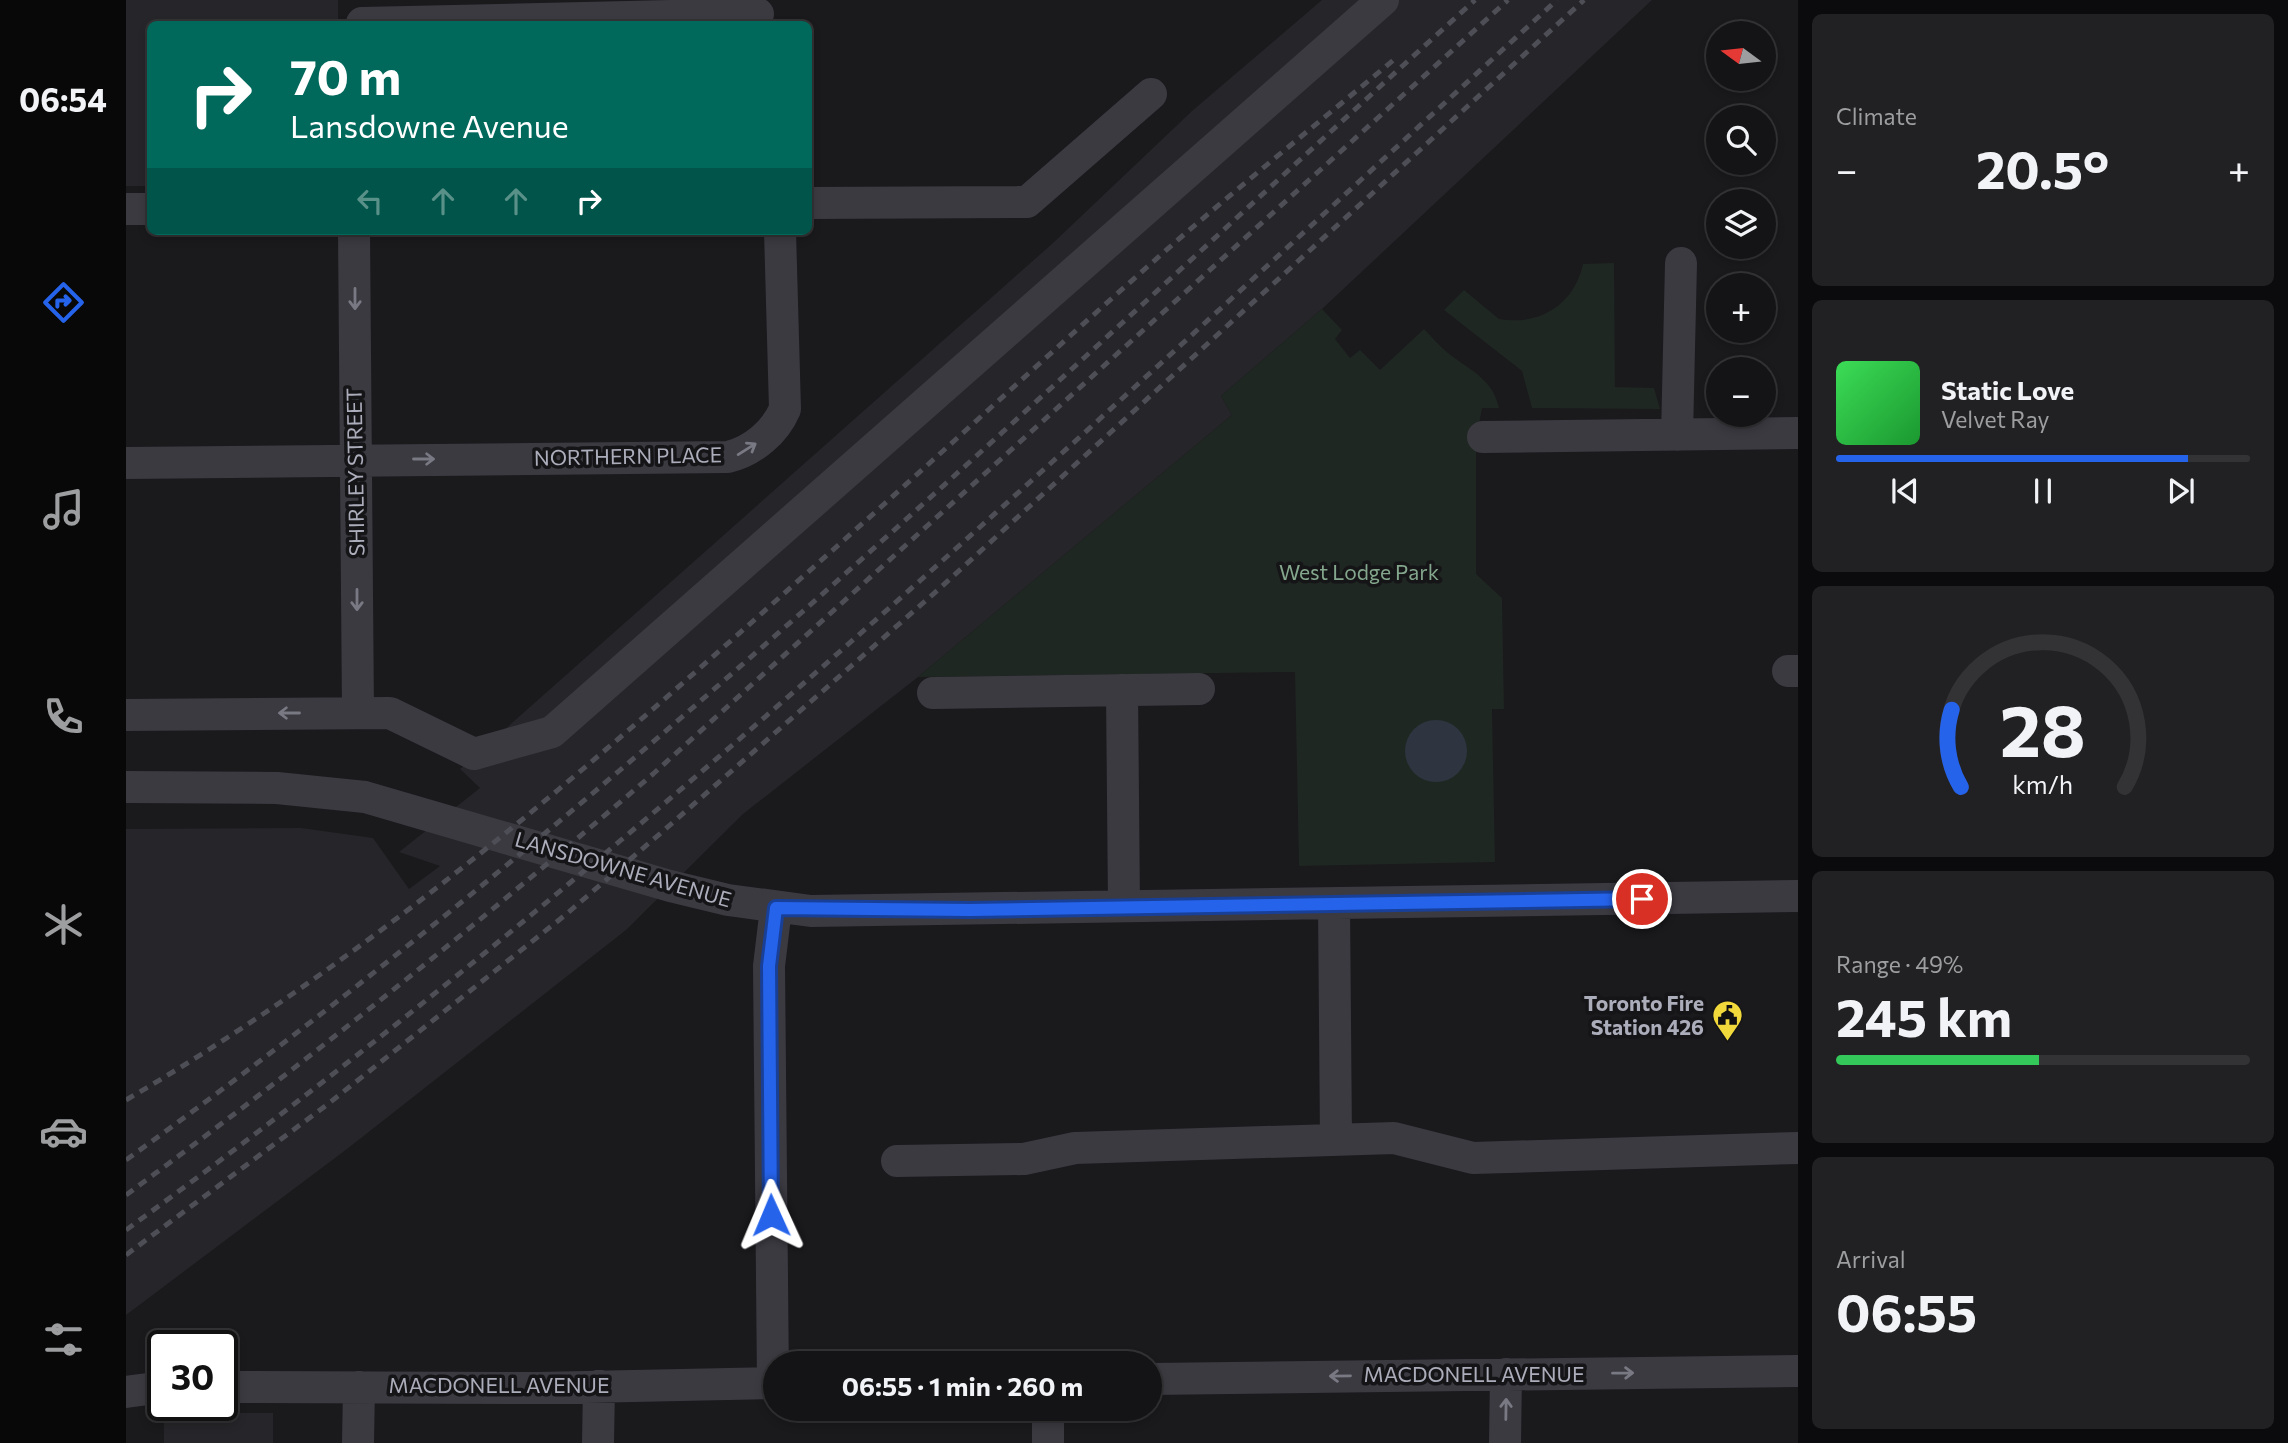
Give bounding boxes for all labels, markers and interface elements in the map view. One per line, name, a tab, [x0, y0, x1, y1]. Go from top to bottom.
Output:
north arrow	[1706, 21, 1776, 91]
map controls	[1706, 21, 1776, 427]
text: 70 m	[290, 45, 401, 105]
icon: right	[175, 49, 266, 140]
text: 06:54	[19, 79, 107, 119]
text: Climate	[1836, 102, 1917, 130]
text: Lansdowne Avenue	[290, 105, 569, 145]
button: search	[1706, 105, 1776, 175]
text: 20.5°	[1976, 136, 2109, 200]
text: −	[1836, 145, 1858, 192]
text: +	[2228, 145, 2250, 192]
icon: left	[351, 182, 389, 220]
icon: ahead	[424, 182, 462, 220]
icon: ahead	[497, 182, 535, 220]
icon: right	[570, 182, 608, 220]
button: layers	[1706, 189, 1776, 259]
button: +	[1706, 273, 1776, 343]
icon: directions	[39, 278, 88, 327]
one-way arrow	[348, 287, 362, 310]
button: −	[1706, 357, 1776, 427]
text: Static Love	[1941, 374, 2074, 405]
street label: SHIRLEY STREET	[341, 388, 368, 556]
text: Velvet Ray	[1941, 405, 2049, 433]
street label: NORTHERN PLACE	[534, 441, 722, 470]
one-way arrow	[737, 441, 757, 455]
one-way arrow	[413, 452, 436, 466]
icon: previous	[1886, 472, 1924, 510]
icon: pause	[2024, 472, 2062, 510]
icon: next	[2162, 472, 2200, 510]
icon: music	[39, 485, 88, 534]
park label: West Lodge Park	[1279, 559, 1439, 584]
one-way arrow	[350, 588, 364, 611]
text: 28	[2000, 684, 2086, 773]
icon: phone	[39, 692, 88, 741]
one-way arrow	[278, 707, 301, 720]
text: km/h	[2013, 769, 2073, 799]
street label: LANSDOWNE AVENUE	[512, 826, 735, 911]
pin	[1612, 869, 1672, 929]
icon: arrive	[1623, 880, 1661, 918]
icon: climate	[39, 900, 88, 949]
text: Range · 49%	[1836, 950, 1963, 978]
text: 245 km	[1836, 984, 2012, 1048]
place label: Toronto Fire Station 426	[1584, 990, 1704, 1039]
public building icon: Toronto Fire Station 426	[1710, 999, 1744, 1043]
icon: car	[39, 1107, 88, 1156]
position arrow	[734, 1178, 808, 1252]
text: Arrival	[1836, 1245, 1906, 1273]
text: 06:55	[1836, 1279, 1977, 1343]
icon: filters	[39, 1315, 88, 1364]
speed limit sign: 30	[147, 1330, 238, 1421]
street label: MACDONELL AVENUE	[1364, 1361, 1584, 1386]
one-way arrow	[1611, 1367, 1634, 1380]
one-way arrow	[1328, 1369, 1351, 1383]
text: 06:55 · 1 min · 260 m	[842, 1370, 1083, 1401]
street label: MACDONELL AVENUE	[389, 1372, 609, 1397]
one-way arrow	[1499, 1397, 1512, 1420]

